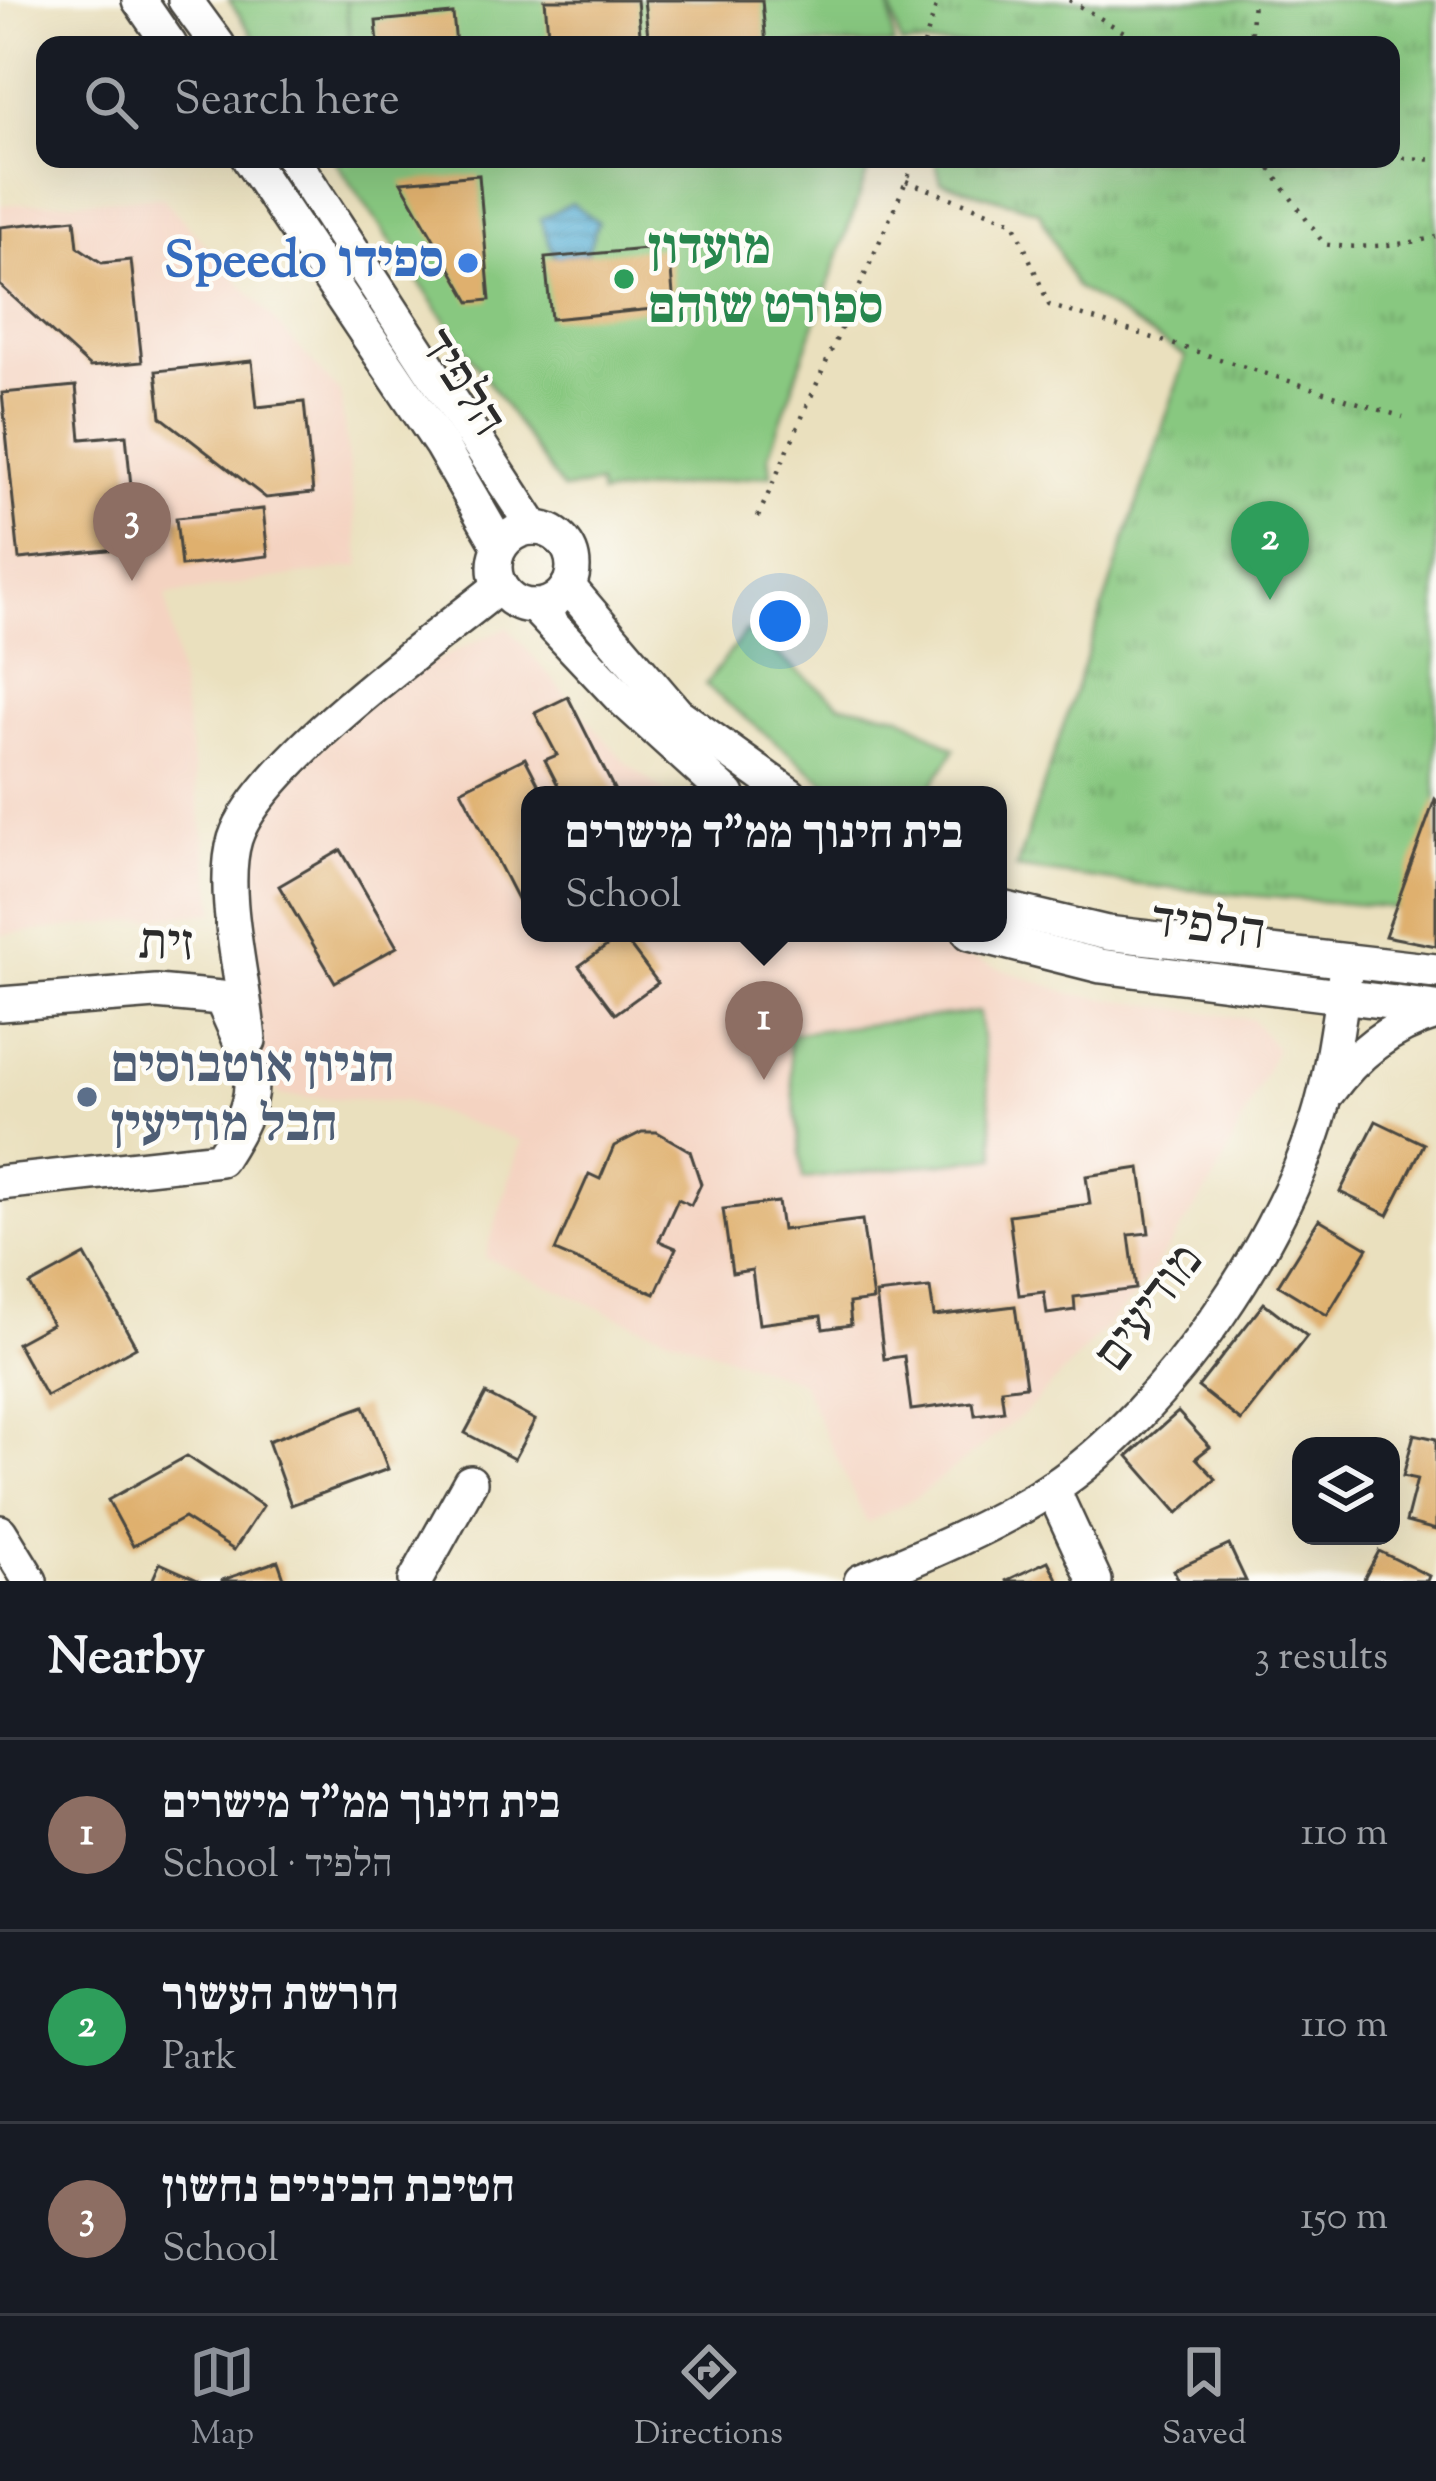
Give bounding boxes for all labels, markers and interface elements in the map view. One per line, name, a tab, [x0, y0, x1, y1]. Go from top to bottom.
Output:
search box	[36, 36, 1400, 168]
icon: search	[78, 69, 144, 135]
text: Search here	[174, 70, 400, 135]
place label: מועדון ספורט שוהם	[648, 214, 884, 346]
place label: Speedo ספידו	[164, 227, 444, 300]
marker: Speedo ספידו	[455, 250, 481, 276]
marker: מועדון ספורט שוהם	[611, 266, 637, 292]
street label: הלפיד	[398, 316, 522, 452]
pin: 3	[93, 482, 171, 581]
pin: 2	[1231, 501, 1309, 600]
your location	[750, 591, 810, 651]
popup	[521, 786, 1007, 942]
text: בית חינוך ממ"ד מישרים	[565, 804, 963, 869]
text: School	[565, 869, 681, 925]
street label: הלפיד	[1147, 886, 1269, 972]
street label: זית	[137, 909, 195, 983]
pin: 1	[725, 981, 803, 1080]
place label: חניון אוטבוסים חבל מודיעין	[111, 1032, 395, 1164]
marker: חניון אוטבוסים חבל מודיעין	[74, 1084, 100, 1110]
street label: מודיעים	[1079, 1230, 1223, 1388]
map controls	[1292, 1437, 1400, 1545]
button: layers	[1292, 1437, 1400, 1545]
text: Nearby	[48, 1623, 205, 1696]
text: 3 results	[1254, 1631, 1388, 1687]
text: בית חינוך ממ"ד מישרים	[162, 1774, 560, 1839]
text: 1	[80, 1807, 94, 1863]
text: 110 m	[1301, 1807, 1388, 1863]
text: School · הלפיד	[162, 1839, 393, 1895]
text: חורשת העשור	[162, 1966, 399, 2031]
text: 2	[78, 1999, 96, 2055]
text: 110 m	[1301, 1999, 1388, 2055]
text: Park	[162, 2031, 237, 2087]
text: חטיבת הביניים נחשון	[162, 2158, 515, 2223]
text: 3	[79, 2191, 95, 2247]
text: 150 m	[1300, 2191, 1388, 2247]
text: School	[162, 2223, 279, 2279]
tab: Map	[189, 2339, 255, 2459]
tab: Directions	[634, 2339, 783, 2459]
tab: Saved	[1162, 2339, 1247, 2459]

